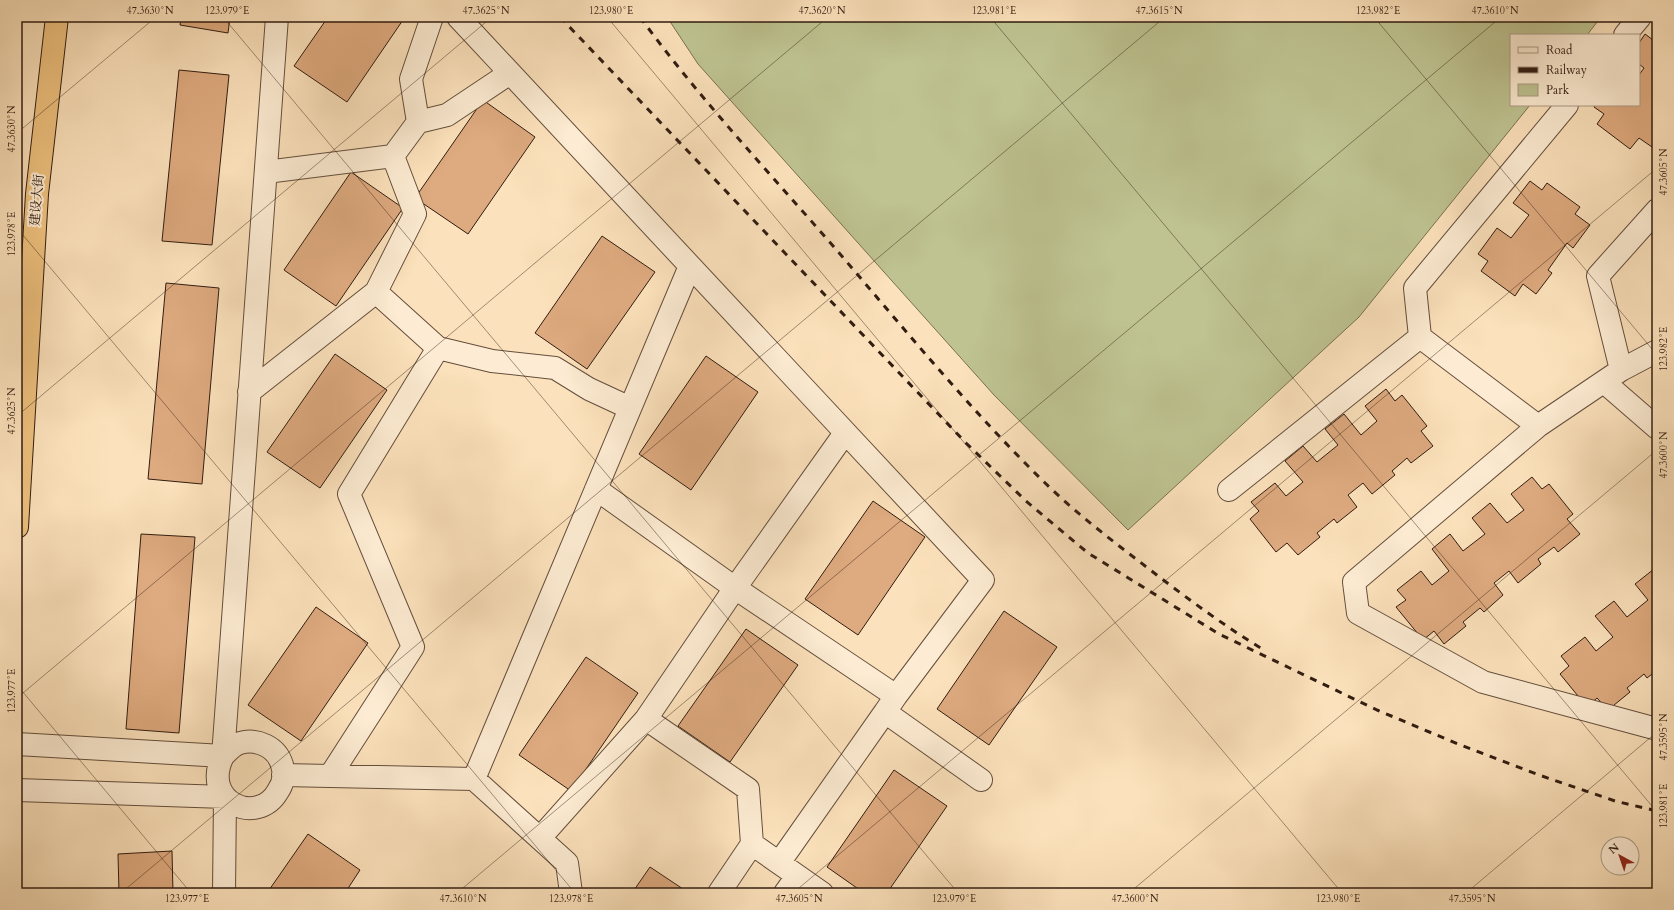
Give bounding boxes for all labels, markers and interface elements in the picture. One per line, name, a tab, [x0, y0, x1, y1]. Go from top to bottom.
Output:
text: 47.3630°N	[127, 4, 174, 18]
text: 123.979°E	[205, 4, 249, 18]
text: 47.3625°N	[463, 4, 510, 18]
text: 123.980°E	[589, 4, 633, 18]
text: 47.3620°N	[799, 4, 846, 18]
text: 123.981°E	[972, 4, 1016, 18]
text: 47.3615°N	[1136, 4, 1183, 18]
text: 123.982°E	[1356, 4, 1400, 18]
text: 47.3610°N	[1472, 4, 1519, 18]
legend	[1510, 34, 1640, 106]
text: Road	[1546, 42, 1573, 58]
text: Railway	[1546, 62, 1588, 78]
text: Park	[1546, 82, 1570, 98]
text: 47.3630°N	[5, 105, 19, 152]
text: 47.3605°N	[1657, 148, 1671, 195]
street label: 建设大街	[26, 173, 48, 227]
text: 123.978°E	[5, 212, 19, 256]
text: 123.982°E	[1657, 327, 1671, 371]
text: 47.3625°N	[5, 387, 19, 434]
text: 47.3600°N	[1657, 431, 1671, 478]
text: 123.977°E	[5, 669, 19, 713]
text: 47.3595°N	[1657, 713, 1671, 760]
text: 123.981°E	[1657, 784, 1671, 828]
north arrow	[1600, 836, 1640, 876]
text: N	[1605, 840, 1623, 858]
text: 123.977°E	[165, 892, 209, 906]
text: 47.3610°N	[440, 892, 487, 906]
text: 123.978°E	[549, 892, 593, 906]
text: 47.3605°N	[776, 892, 823, 906]
text: 123.979°E	[932, 892, 976, 906]
text: 47.3600°N	[1112, 892, 1159, 906]
text: 123.980°E	[1316, 892, 1360, 906]
text: 47.3595°N	[1449, 892, 1496, 906]

